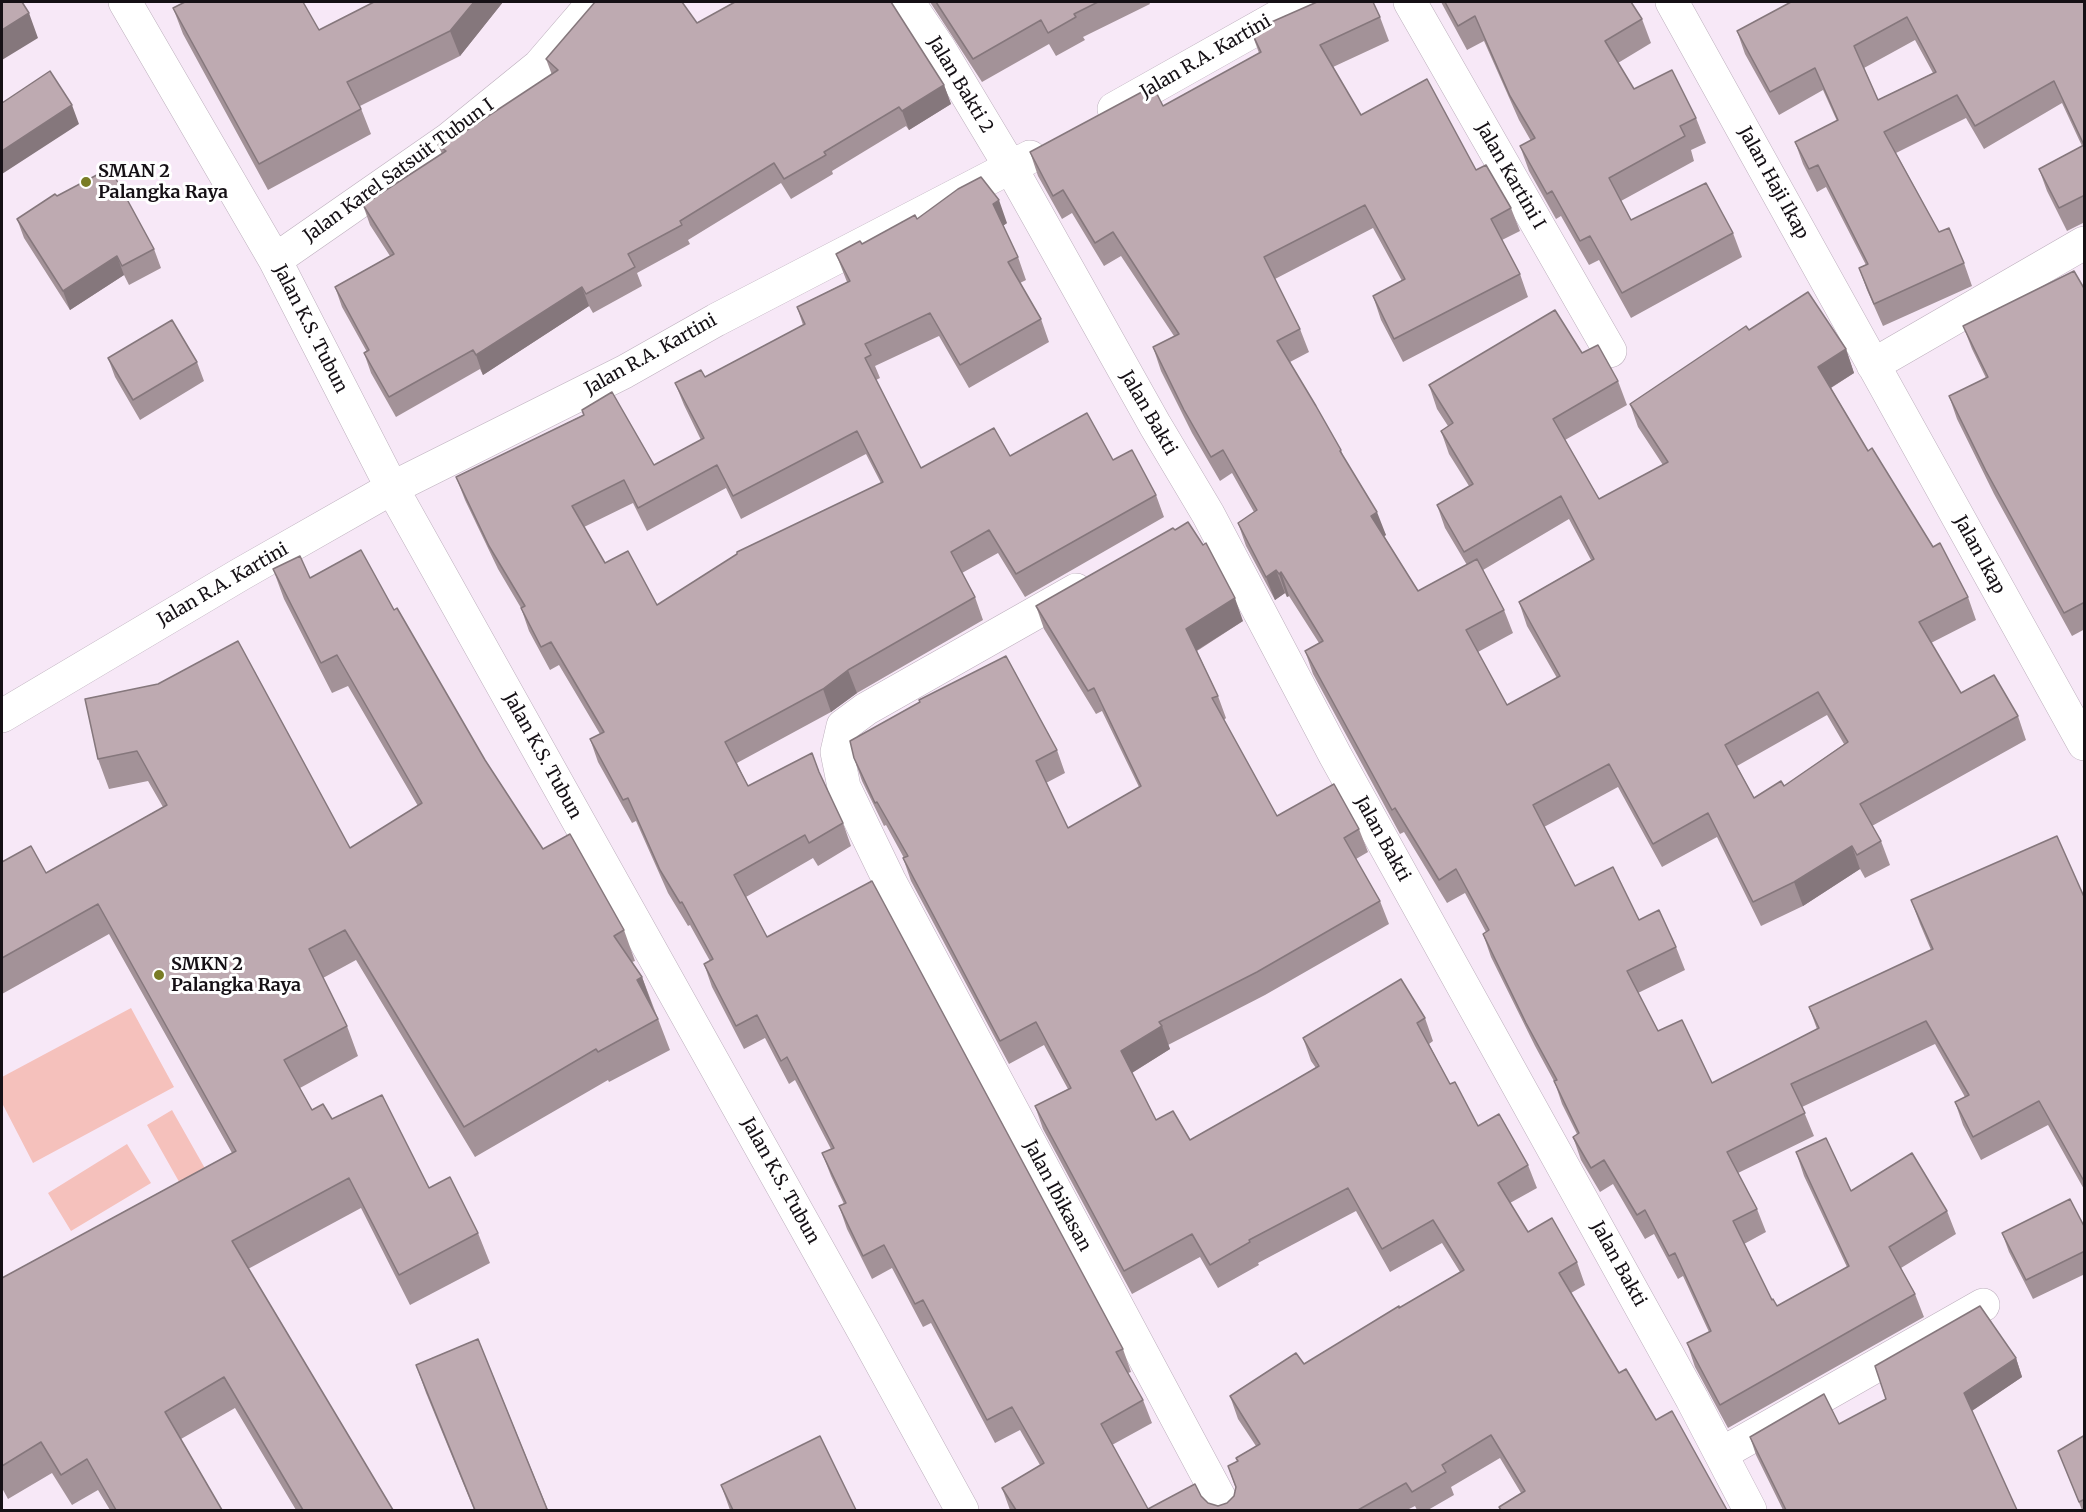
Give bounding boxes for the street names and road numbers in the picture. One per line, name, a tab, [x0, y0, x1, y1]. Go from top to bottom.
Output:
street label: Jalan R.A. Kartini	[1137, 11, 1275, 103]
street label: Jalan Bakti 2	[923, 33, 997, 137]
street label: Jalan Karel Satsuit Tubun I	[300, 95, 498, 247]
street label: Jalan Kartini I	[1471, 119, 1549, 233]
street label: Jalan Haji Ikap	[1733, 123, 1813, 243]
street label: Jalan K.S. Tubun	[268, 261, 352, 397]
street label: Jalan R.A. Kartini	[581, 310, 721, 400]
street label: Jalan Bakti	[1115, 367, 1181, 459]
street label: Jalan Ikap	[1949, 512, 2009, 598]
street label: Jalan R.A. Kartini	[154, 539, 292, 631]
street label: Jalan K.S. Tubun	[498, 689, 586, 823]
street label: Jalan Bakti	[1350, 793, 1414, 885]
street label: Jalan K.S. Tubun	[736, 1114, 824, 1248]
street label: Jalan Ibikasan	[1019, 1137, 1095, 1255]
street label: Jalan Bakti	[1586, 1218, 1650, 1310]

